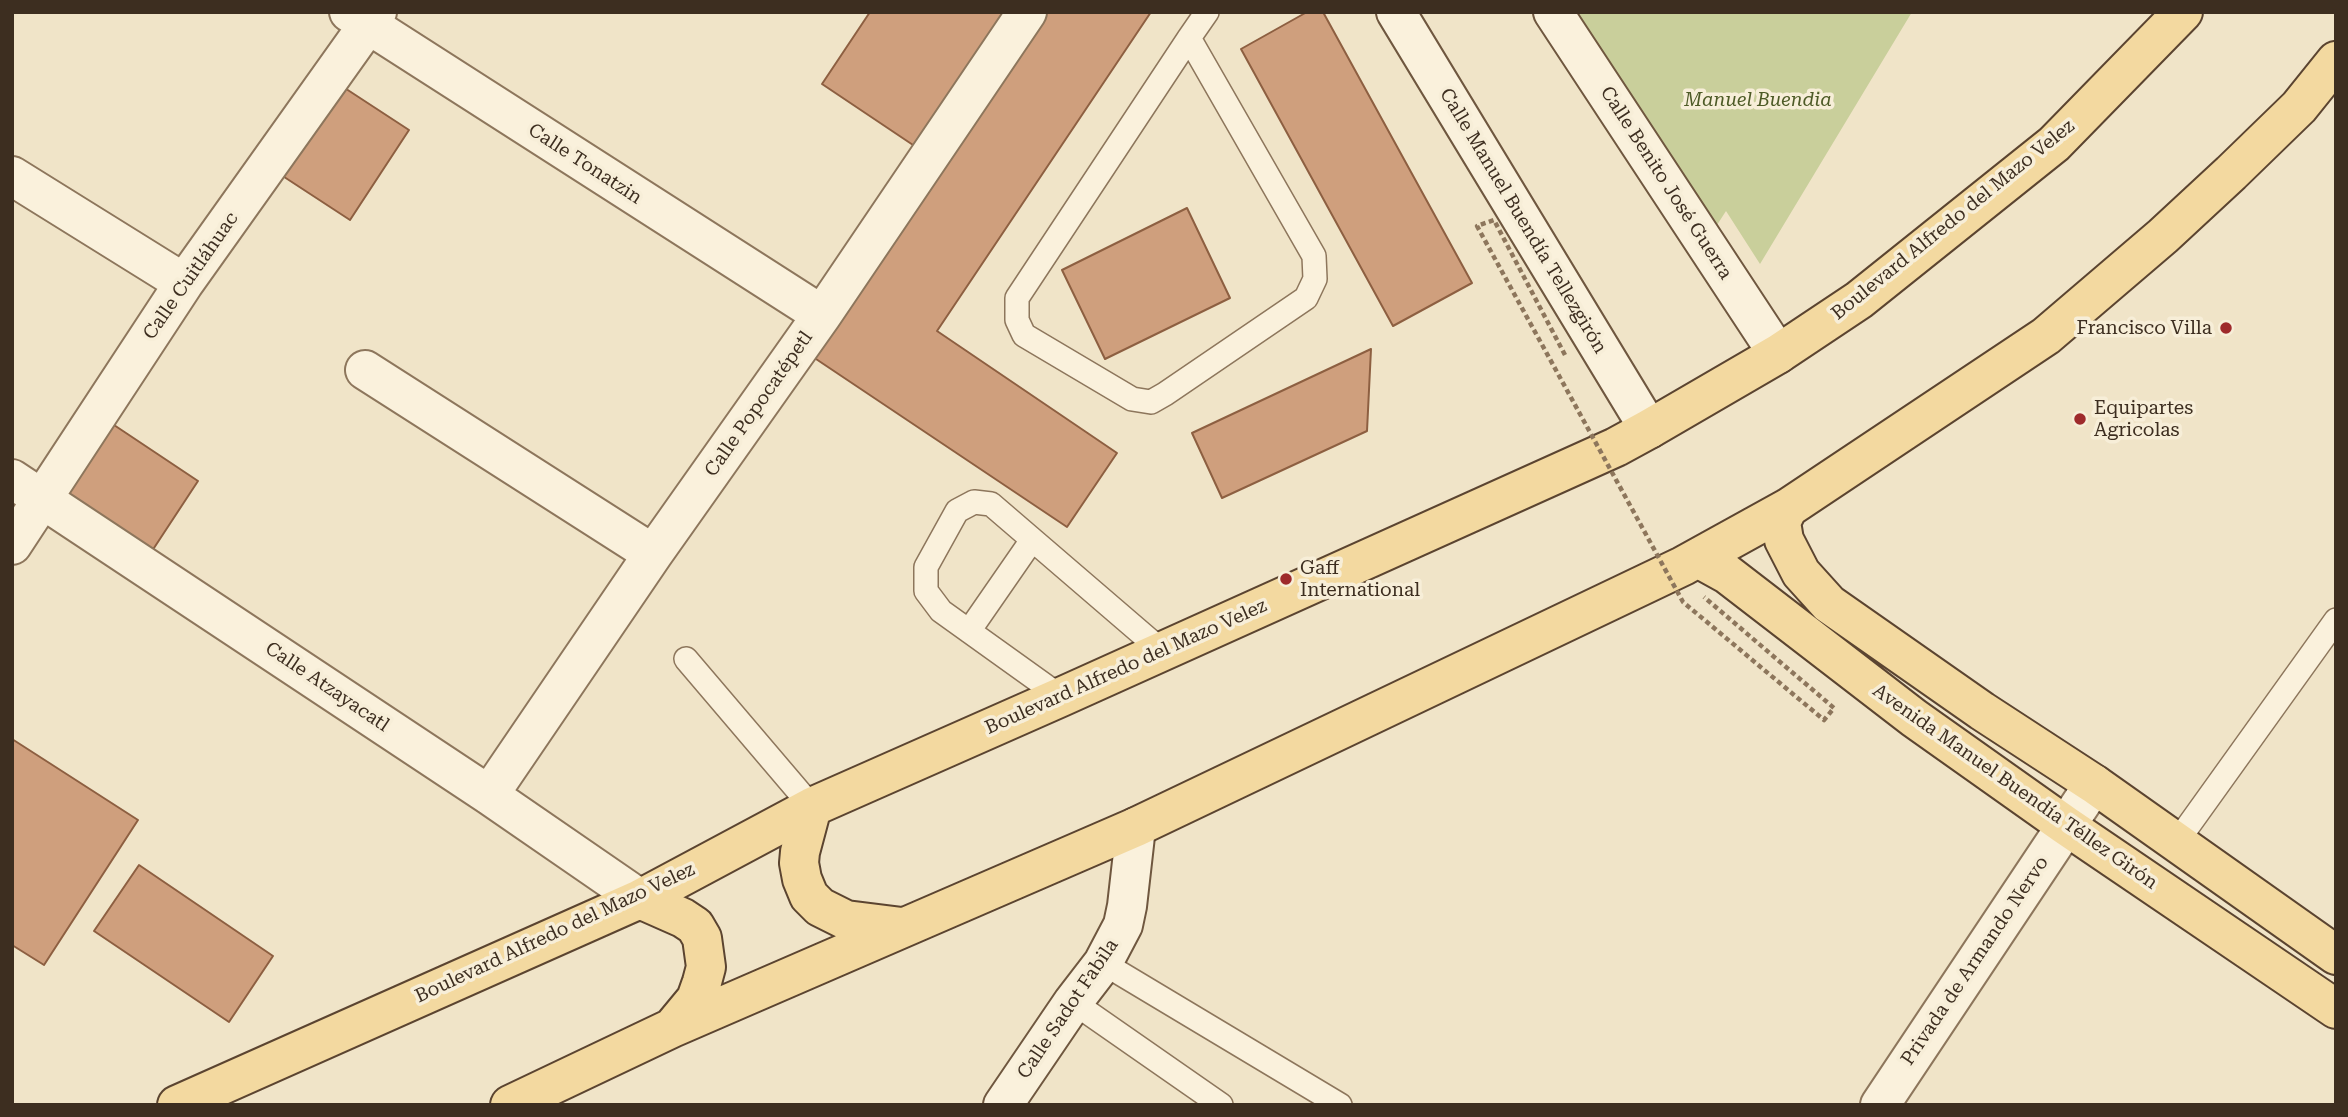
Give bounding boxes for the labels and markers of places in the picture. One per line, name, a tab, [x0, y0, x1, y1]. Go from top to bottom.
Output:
place label: Francisco Villa	[2076, 317, 2212, 339]
marker: Francisco Villa	[2218, 320, 2234, 336]
place label: Equipartes Agricolas	[2094, 397, 2193, 441]
marker: Equipartes Agricolas	[2072, 411, 2088, 427]
place label: Gaff International	[1300, 557, 1420, 601]
marker: Gaff International	[1278, 571, 1294, 587]

